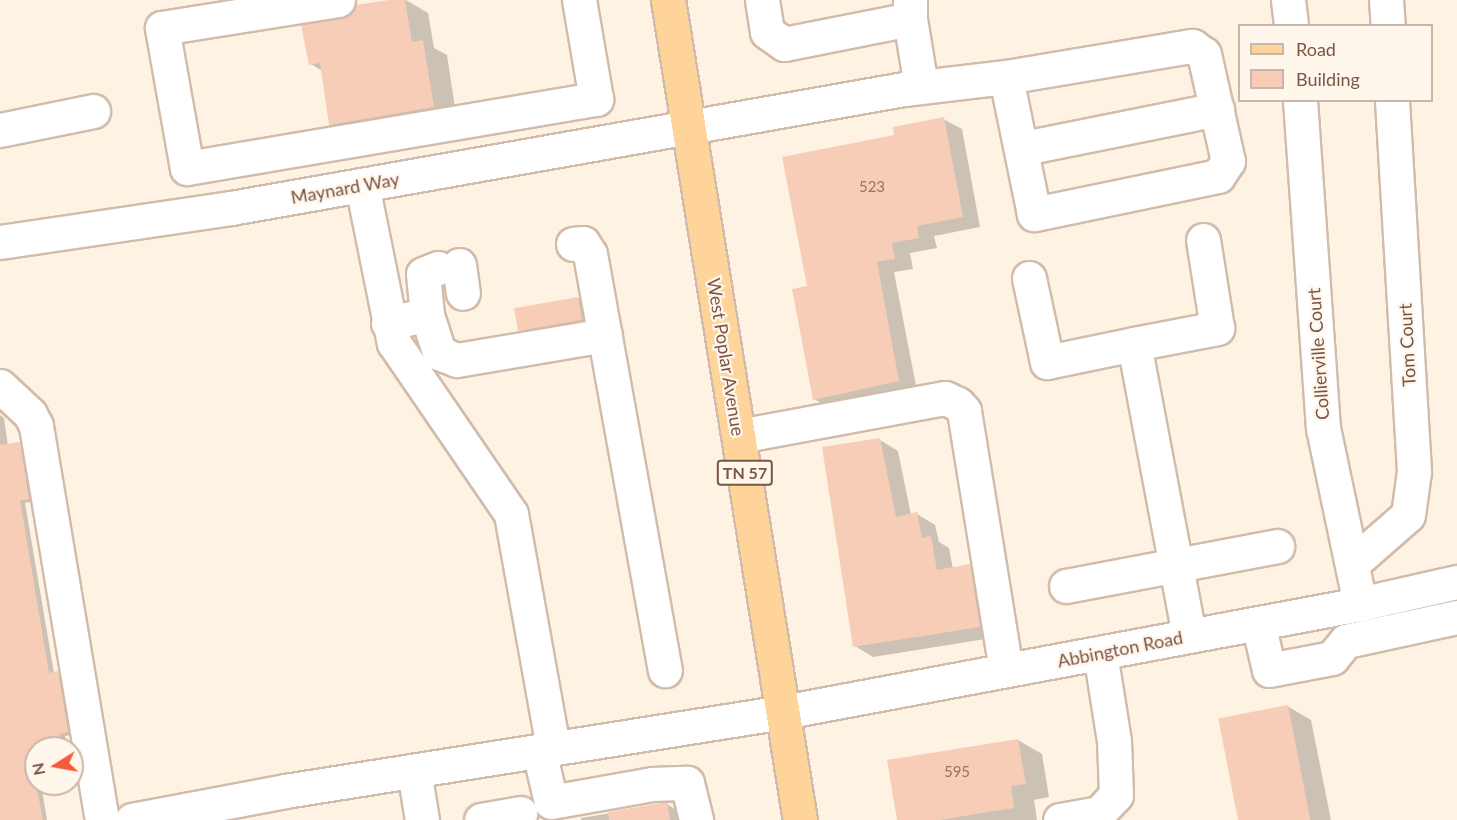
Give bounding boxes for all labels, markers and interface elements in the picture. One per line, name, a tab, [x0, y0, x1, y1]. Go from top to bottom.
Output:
legend	[1238, 24, 1433, 102]
text: Road	[1296, 38, 1336, 60]
text: Building	[1296, 68, 1360, 90]
street label: Maynard Way	[289, 168, 401, 208]
house number: 523	[859, 178, 885, 196]
street label: West Poplar Avenue	[703, 276, 749, 438]
street label: Collierville Court	[1303, 287, 1333, 421]
street label: Tom Court	[1394, 303, 1420, 387]
road number: TN 57	[716, 460, 774, 486]
street label: Abbington Road	[1055, 626, 1185, 672]
north arrow	[24, 736, 84, 796]
text: N	[27, 761, 48, 777]
house number: 595	[944, 763, 970, 781]

